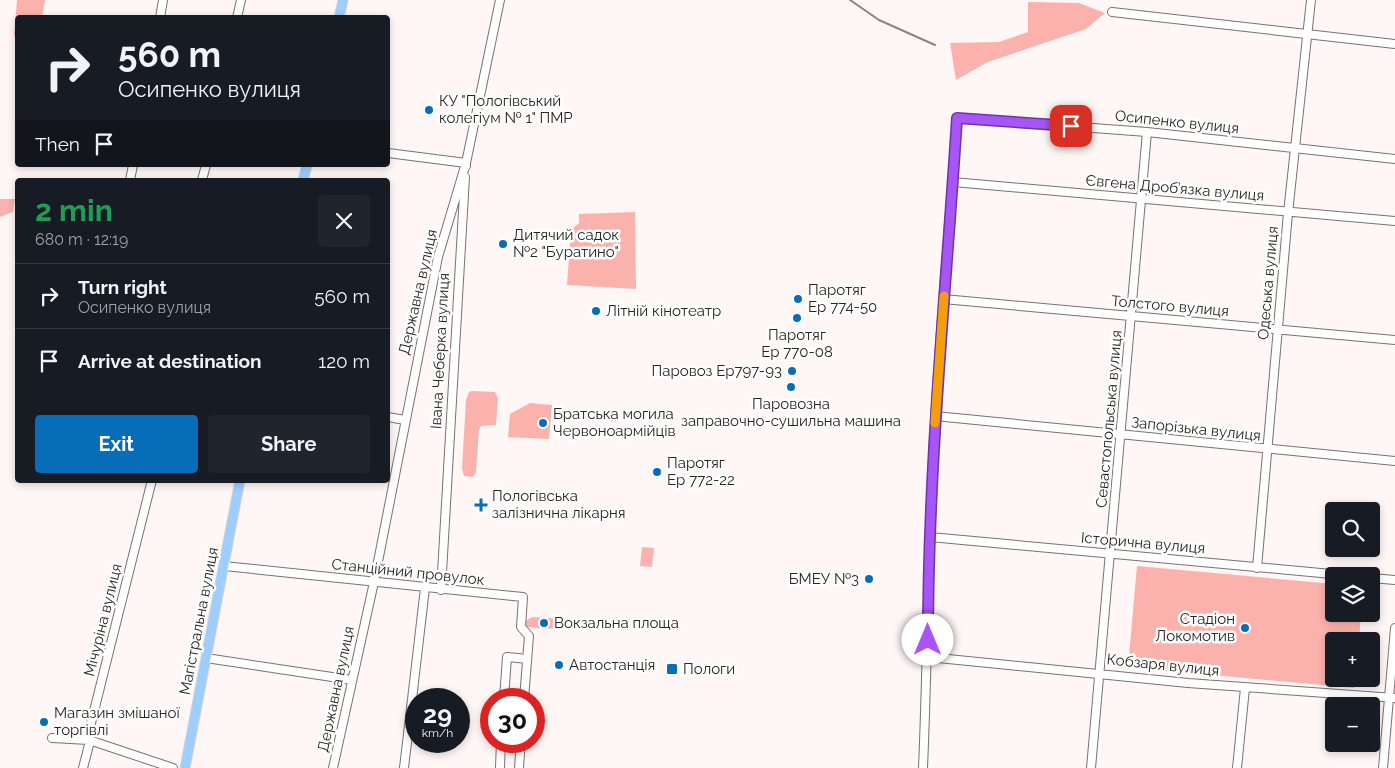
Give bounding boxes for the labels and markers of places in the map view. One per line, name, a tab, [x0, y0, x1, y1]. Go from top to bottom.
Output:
place label: КУ "Пологівський колегіум № 1" ПМР	[439, 92, 573, 127]
marker: КУ "Пологівський колегіум № 1" ПМР	[423, 104, 435, 116]
pin	[1050, 105, 1092, 147]
place label: Дитячий садок №2 "Буратино"	[513, 226, 619, 261]
marker: Дитячий садок №2 "Буратино"	[497, 238, 509, 250]
place label: Паротяг Ер 774-50	[808, 281, 877, 316]
marker: Паротяг Ер 774-50	[792, 293, 804, 305]
place label: Літній кінотеатр	[606, 302, 721, 320]
marker: Літній кінотеатр	[590, 305, 602, 317]
marker: Паротяг Ер 770-08	[791, 312, 803, 324]
place label: Паротяг Ер 770-08	[761, 326, 833, 361]
place label: Паровоз Ер797-93	[652, 362, 782, 380]
marker: Паровоз Ер797-93	[786, 365, 798, 377]
marker: Паровозна заправочно-сушильна машина	[785, 381, 797, 393]
place label: Паровозна заправочно-сушильна машина	[681, 395, 901, 430]
place label: Братська могила Червоноармійців	[553, 405, 675, 440]
marker: Братська могила Червоноармійців	[537, 417, 549, 429]
place label: Паротяг Ер 772-22	[667, 454, 735, 489]
marker: Паротяг Ер 772-22	[651, 466, 663, 478]
place label: Пологівська залізнична лікарня	[492, 487, 625, 522]
marker: Пологівська залізнична лікарня	[474, 498, 488, 512]
place label: БМЕУ №3	[789, 570, 859, 588]
marker: БМЕУ №3	[863, 573, 875, 585]
place label: Стадіон Локомотив	[1155, 610, 1235, 645]
place label: Вокзальна площа	[554, 614, 679, 632]
marker: Вокзальна площа	[538, 617, 550, 629]
marker: Стадіон Локомотив	[1239, 622, 1251, 634]
place label: Автостанція	[569, 656, 655, 674]
marker: Автостанція	[553, 659, 565, 671]
place label: Пологи	[683, 660, 735, 678]
marker: Пологи	[665, 662, 679, 676]
place label: Магазин змішаної торгівлі	[54, 704, 180, 739]
marker: Магазин змішаної торгівлі	[38, 716, 50, 728]

